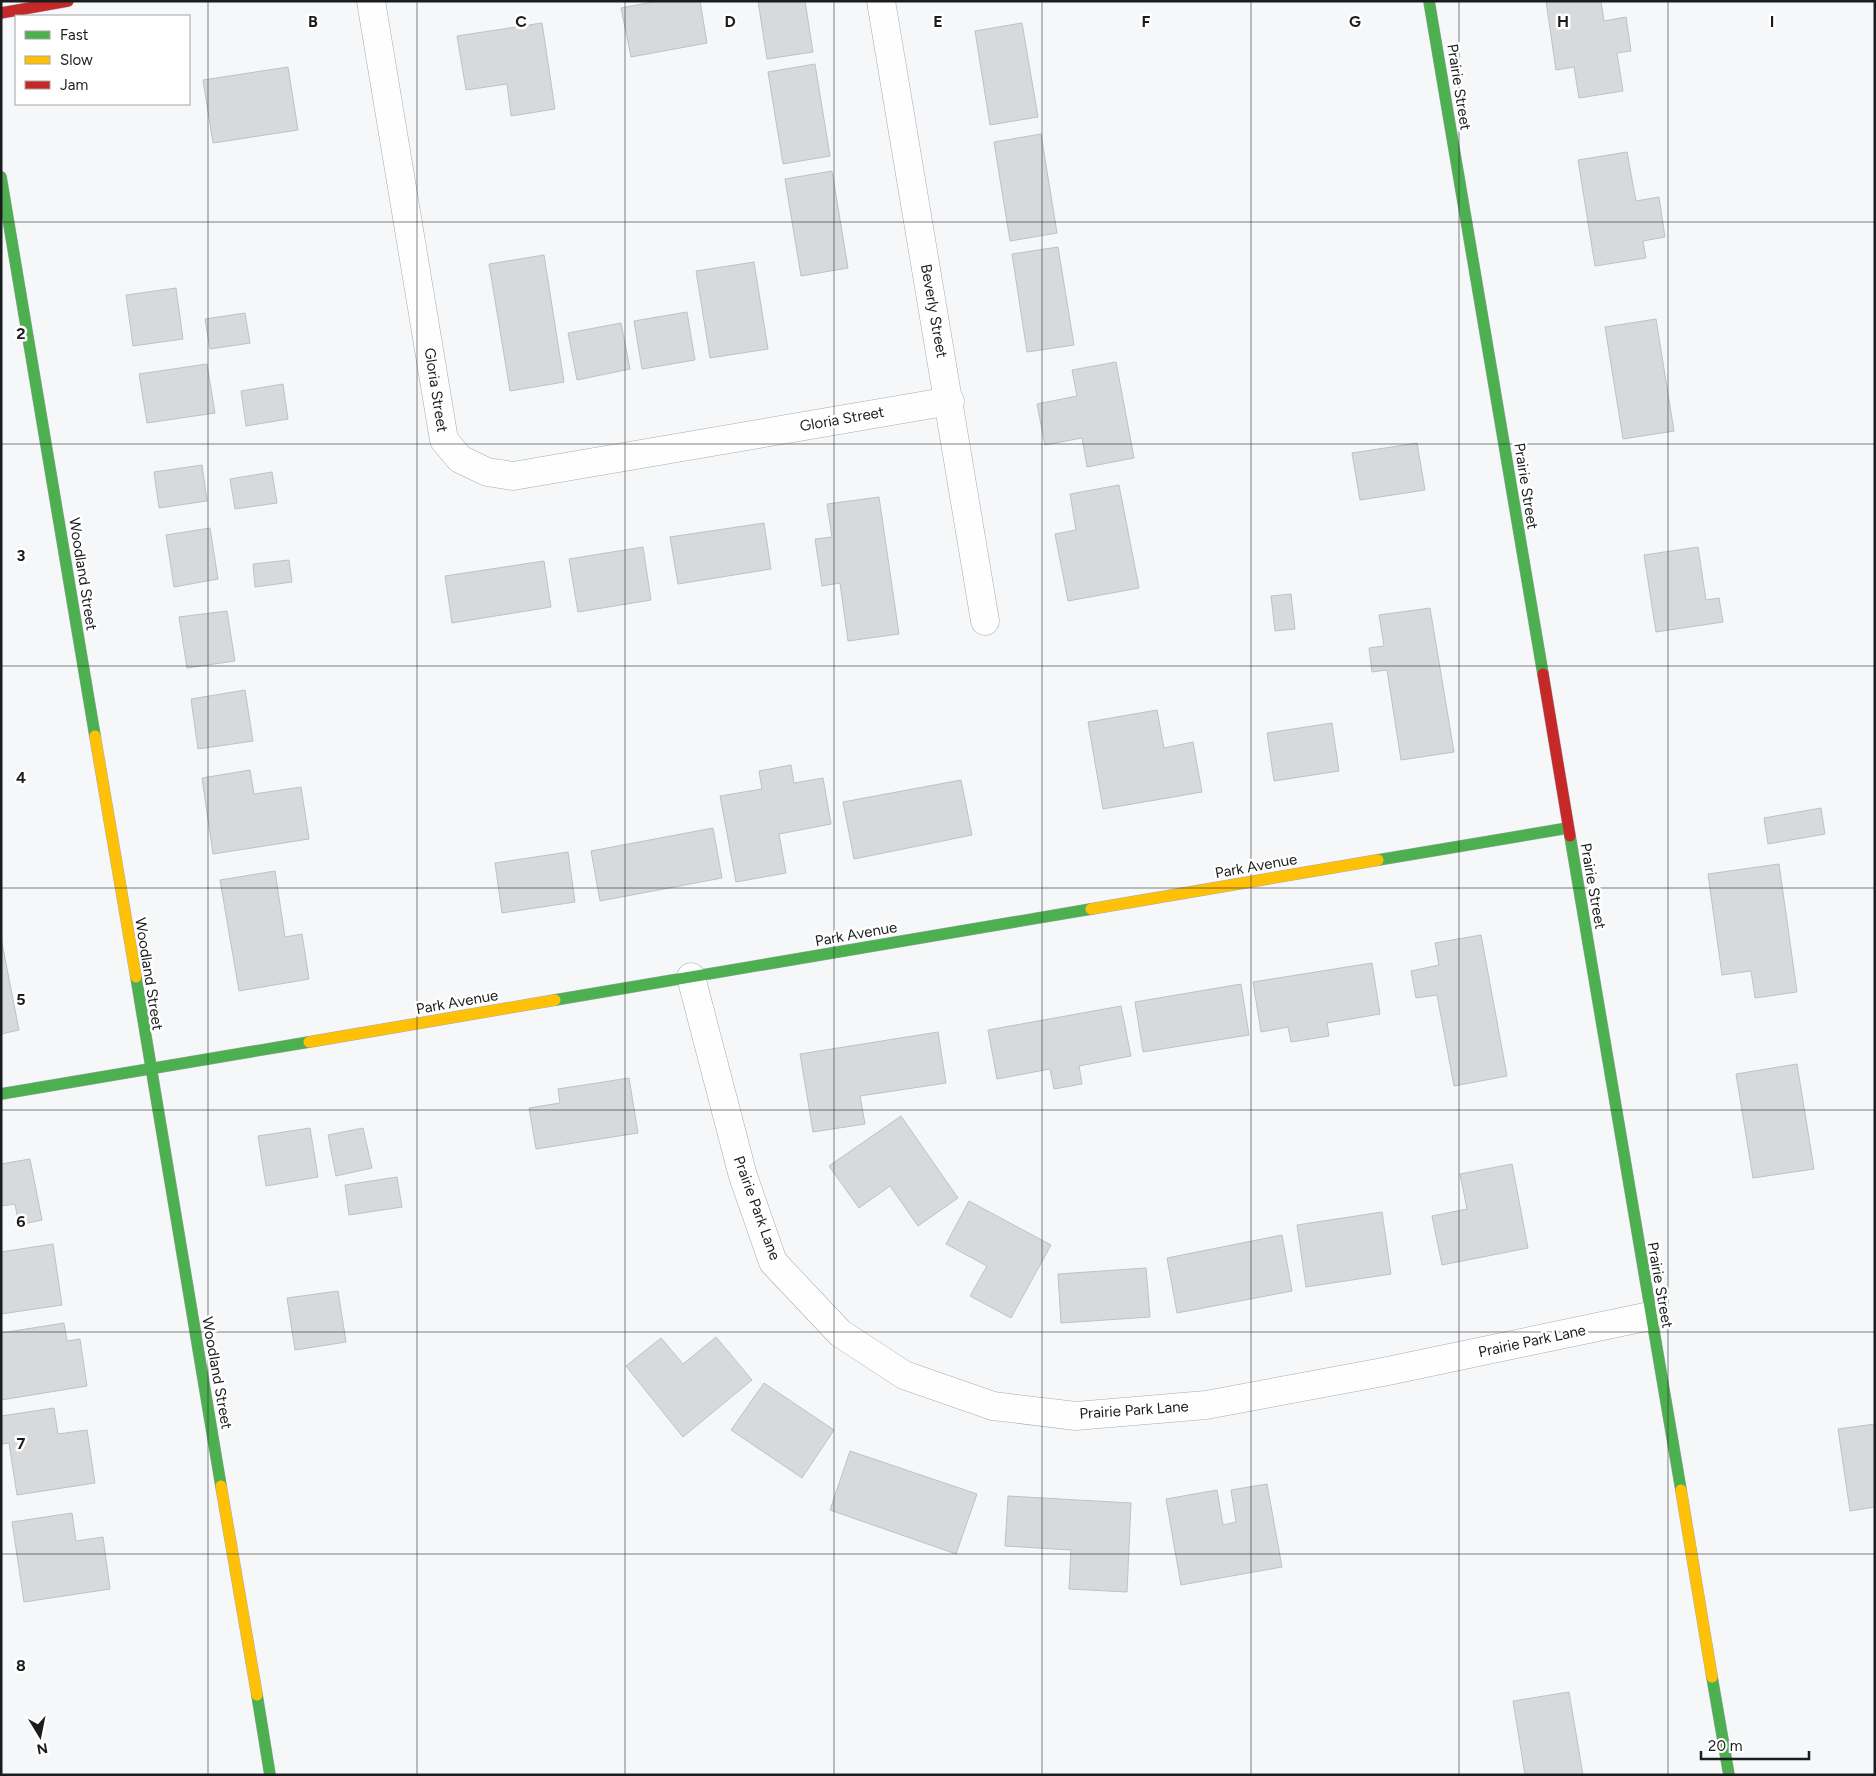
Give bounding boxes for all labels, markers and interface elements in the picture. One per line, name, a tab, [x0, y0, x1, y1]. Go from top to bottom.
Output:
text: B	[308, 12, 318, 31]
text: C	[515, 12, 527, 31]
text: D	[724, 12, 736, 31]
text: E	[933, 12, 943, 31]
text: F	[1142, 12, 1151, 31]
text: G	[1349, 12, 1361, 31]
text: H	[1557, 12, 1569, 31]
text: I	[1770, 12, 1774, 31]
legend	[15, 15, 190, 105]
text: Fast	[60, 26, 89, 44]
street label: Prairie Street	[1443, 42, 1475, 132]
text: Slow	[60, 51, 93, 69]
text: Jam	[60, 76, 88, 94]
street label: Beverly Street	[917, 263, 951, 360]
text: 2	[16, 324, 26, 343]
street label: Gloria Street	[420, 346, 452, 434]
street label: Gloria Street	[798, 403, 886, 435]
street label: Prairie Street	[1510, 441, 1542, 531]
street label: Woodland Street	[65, 516, 101, 632]
text: 3	[17, 546, 26, 565]
text: 4	[16, 768, 26, 787]
street label: Prairie Street	[1577, 841, 1609, 931]
street label: Park Avenue	[1214, 850, 1298, 882]
street label: Woodland Street	[131, 916, 167, 1032]
street label: Park Avenue	[814, 918, 898, 950]
street label: Park Avenue	[415, 986, 499, 1018]
text: 5	[16, 990, 26, 1009]
street label: Prairie Park Lane	[730, 1153, 784, 1263]
text: 6	[16, 1212, 26, 1231]
street label: Prairie Street	[1644, 1240, 1676, 1330]
street label: Woodland Street	[198, 1315, 236, 1431]
street label: Prairie Park Lane	[1477, 1321, 1587, 1361]
street label: Prairie Park Lane	[1079, 1397, 1189, 1423]
text: 7	[17, 1434, 26, 1453]
text: 8	[16, 1656, 26, 1675]
north arrow	[15, 1711, 65, 1761]
scale bar	[1701, 1728, 1808, 1760]
text: 20 m	[1708, 1737, 1742, 1755]
text: N	[35, 1739, 49, 1758]

